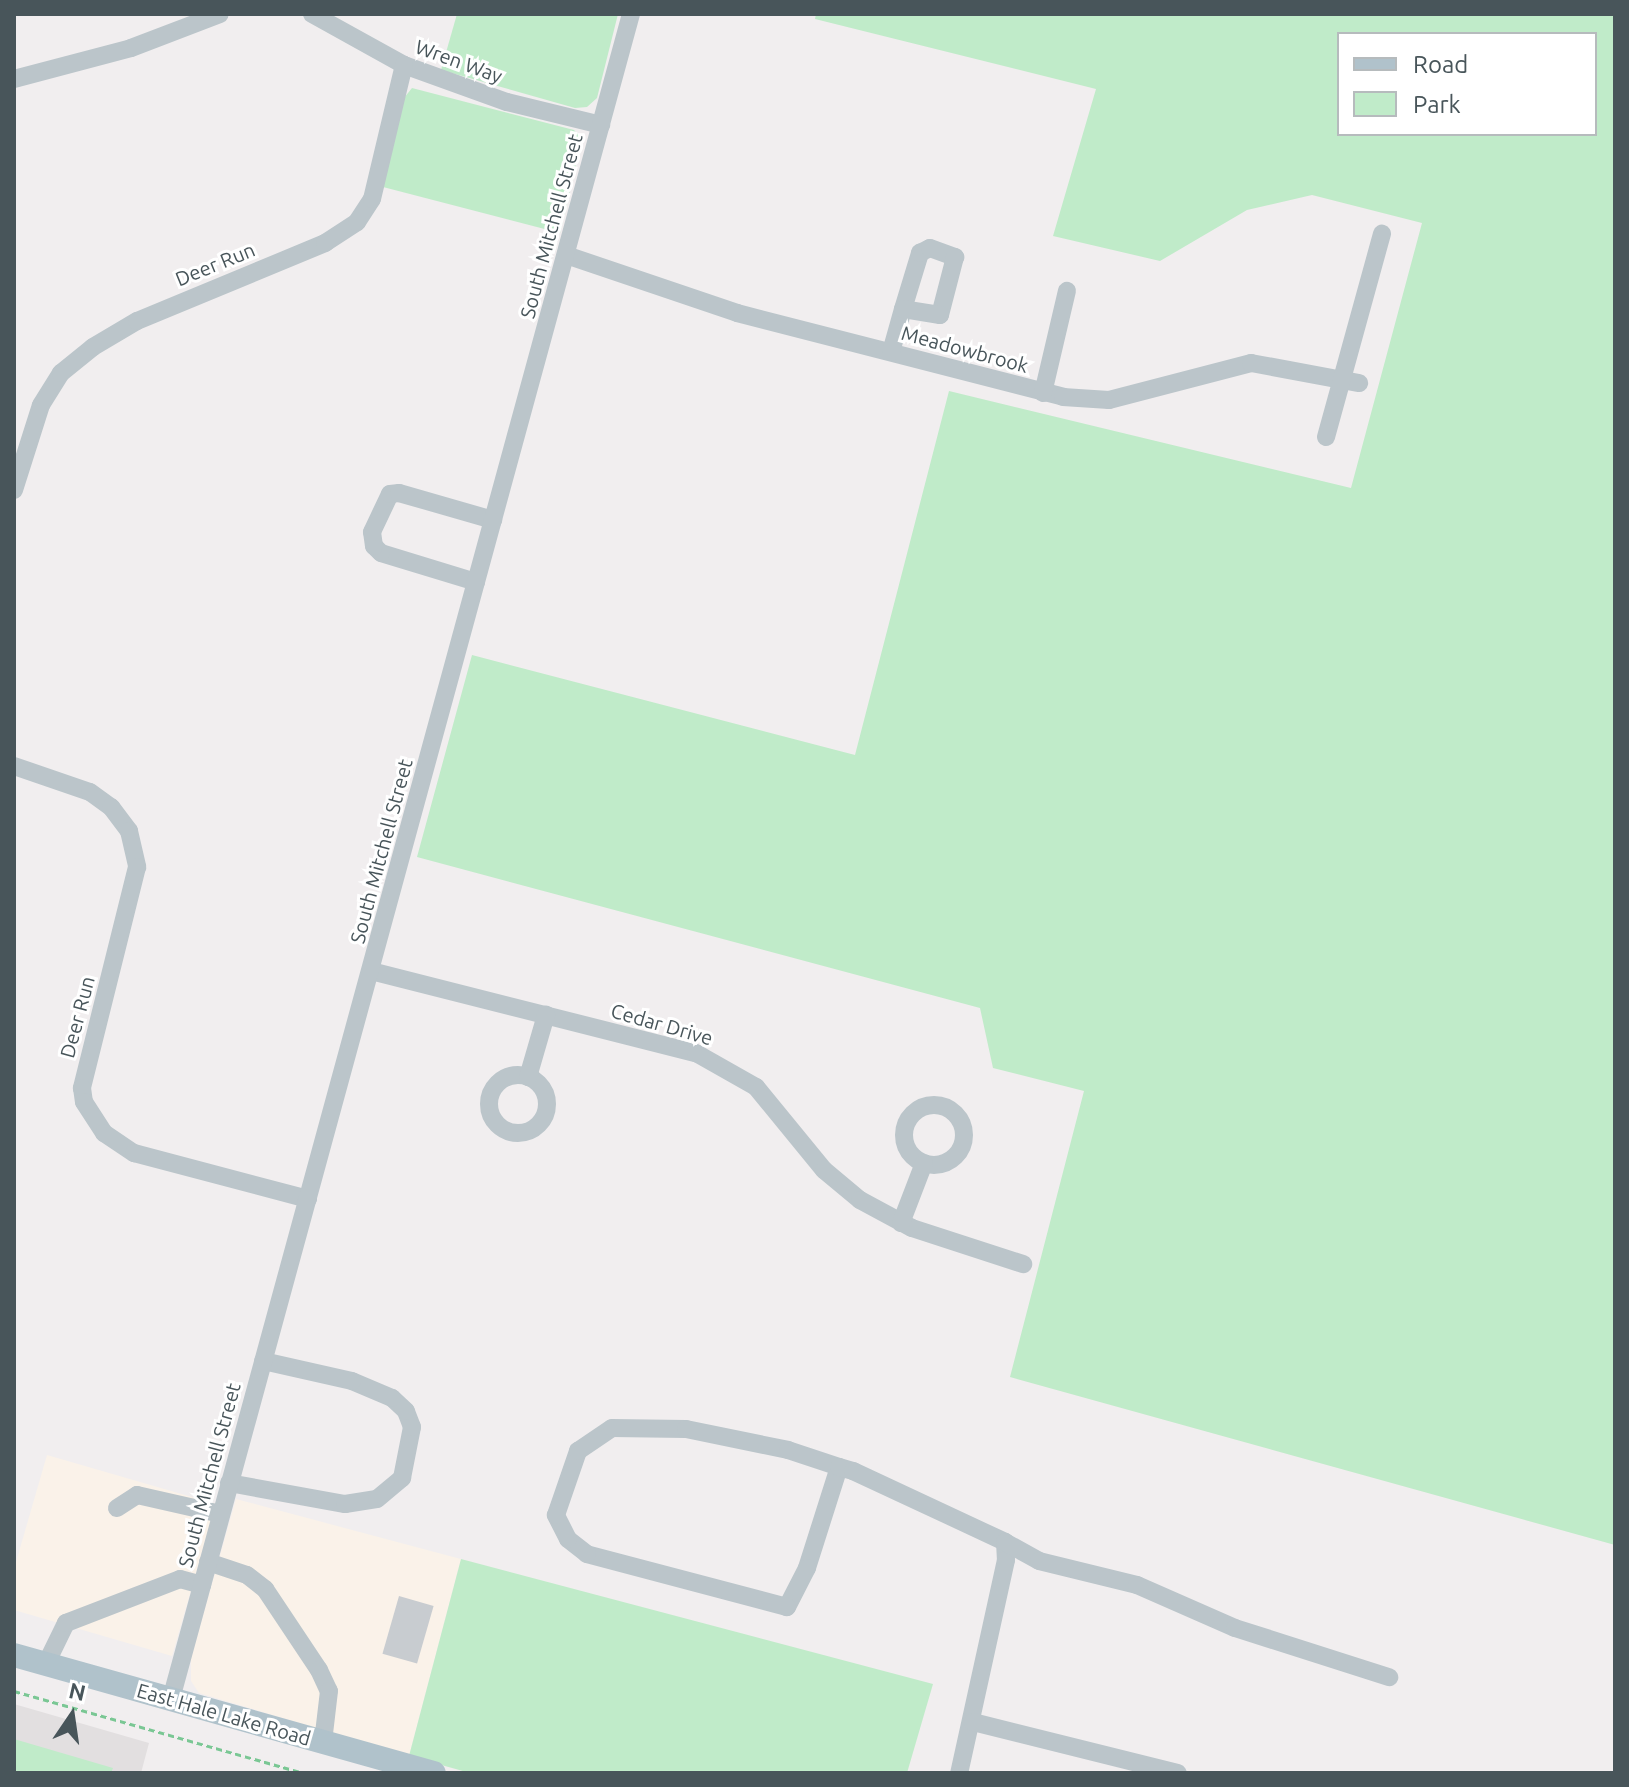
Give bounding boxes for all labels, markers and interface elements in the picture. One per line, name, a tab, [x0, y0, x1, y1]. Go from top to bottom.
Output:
legend	[1337, 32, 1597, 136]
street label: Wren Way	[412, 34, 506, 88]
text: Road	[1413, 51, 1468, 78]
text: Park	[1413, 91, 1461, 118]
street label: South Mitchell Street	[515, 131, 587, 321]
street label: Deer Run	[172, 237, 258, 291]
street label: Meadowbrook	[899, 321, 1031, 377]
street label: South Mitchell Street	[345, 756, 417, 946]
street label: Deer Run	[55, 973, 99, 1061]
street label: Cedar Drive	[608, 998, 716, 1050]
street label: South Mitchell Street	[173, 1380, 245, 1570]
north arrow	[32, 1675, 112, 1755]
text: N	[67, 1677, 88, 1705]
street label: East Hale Lake Road	[134, 1678, 314, 1750]

